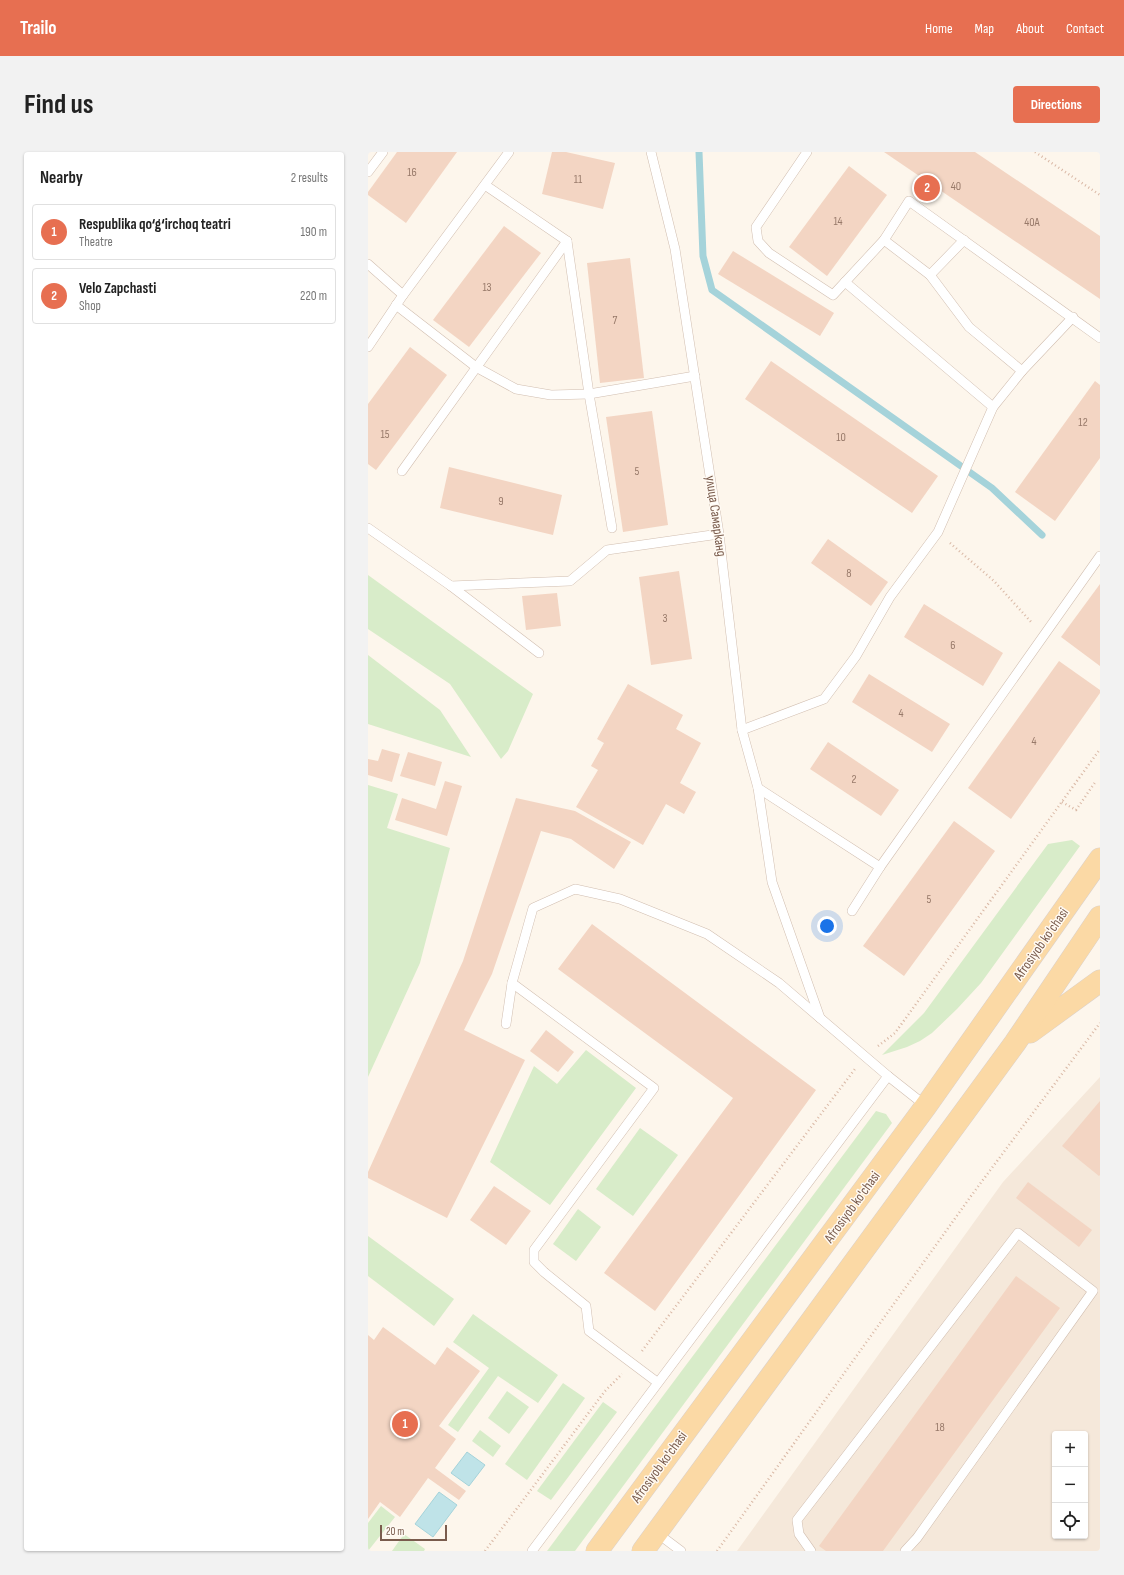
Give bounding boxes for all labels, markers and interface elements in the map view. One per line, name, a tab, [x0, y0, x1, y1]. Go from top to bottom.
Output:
text: Trailo	[20, 17, 57, 40]
text: Home	[925, 20, 953, 37]
text: Map	[975, 20, 994, 37]
text: About	[1016, 20, 1044, 37]
text: Contact	[1066, 20, 1104, 37]
button: Directions	[1013, 86, 1100, 123]
text: Find us	[24, 88, 93, 121]
house number: 16	[407, 165, 417, 180]
text: Nearby	[40, 168, 83, 188]
text: 2 results	[291, 170, 328, 186]
house number: 11	[574, 172, 583, 187]
pin: 2	[914, 173, 940, 203]
house number: 40	[951, 179, 961, 194]
house number: 14	[833, 214, 843, 229]
text: Respublika qo‘g‘irchoq teatri	[79, 215, 231, 234]
house number: 40А	[1024, 215, 1041, 230]
text: 1	[51, 224, 57, 240]
text: 190 m	[300, 224, 327, 240]
text: Theatre	[79, 234, 113, 250]
text: Velo Zapchasti	[79, 279, 156, 298]
house number: 13	[482, 280, 492, 295]
text: 2	[51, 288, 57, 304]
text: 220 m	[300, 288, 327, 304]
text: Shop	[79, 298, 101, 314]
house number: 7	[613, 313, 618, 328]
house number: 12	[1078, 415, 1088, 430]
house number: 15	[380, 427, 390, 442]
house number: 10	[836, 430, 846, 445]
house number: 5	[635, 464, 640, 479]
street label: улица Самарканд	[702, 474, 730, 558]
house number: 9	[498, 494, 504, 509]
house number: 8	[846, 566, 852, 581]
house number: 3	[662, 611, 668, 626]
house number: 6	[950, 638, 956, 653]
house number: 4	[898, 706, 904, 721]
house number: 4	[1031, 734, 1037, 749]
house number: 2	[852, 772, 857, 787]
house number: 5	[927, 892, 932, 907]
street label: Afrosiyob ko'chasi	[1009, 905, 1072, 984]
your location	[817, 916, 837, 936]
street label: Afrosiyob ko'chasi	[820, 1168, 884, 1247]
pin: 1	[392, 1409, 418, 1439]
house number: 18	[935, 1420, 945, 1435]
street label: Afrosiyob ko'chasi	[627, 1428, 691, 1507]
map controls	[1052, 1431, 1088, 1539]
button: +	[1052, 1431, 1088, 1467]
button: −	[1052, 1467, 1088, 1503]
button: locate	[1052, 1503, 1088, 1539]
scale bar	[380, 1523, 447, 1542]
text: 20 m	[386, 1525, 404, 1538]

